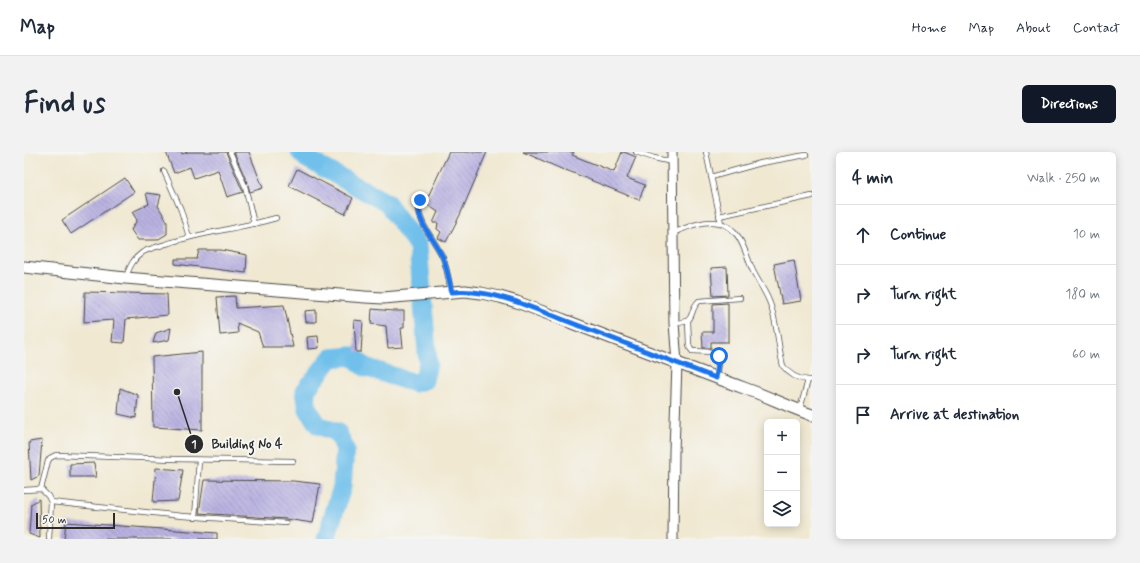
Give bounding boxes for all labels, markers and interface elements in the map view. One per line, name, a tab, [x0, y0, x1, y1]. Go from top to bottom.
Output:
text: Map	[20, 15, 55, 40]
text: Home	[912, 19, 946, 37]
text: Map	[968, 19, 994, 37]
text: About	[1016, 19, 1051, 37]
text: Contact	[1073, 19, 1120, 37]
button: Directions	[1022, 85, 1116, 123]
text: Find us	[24, 86, 105, 123]
text: 4 min	[852, 167, 893, 189]
text: Walk · 250 m	[1027, 170, 1100, 187]
route end	[411, 191, 429, 209]
icon: ahead	[852, 224, 874, 246]
text: Continue	[890, 225, 946, 245]
text: 10 m	[1073, 226, 1100, 243]
icon: right	[852, 284, 874, 306]
text: Turn right	[890, 285, 957, 305]
text: 180 m	[1065, 286, 1100, 303]
icon: right	[852, 344, 874, 366]
text: Turn right	[890, 345, 957, 365]
text: 60 m	[1072, 346, 1100, 363]
route start	[710, 347, 728, 365]
icon: arrive	[852, 404, 874, 426]
text: Arrive at destination	[890, 405, 1019, 425]
map controls	[764, 419, 800, 527]
button: +	[764, 419, 800, 455]
callout: Building No 4	[184, 431, 291, 456]
text: Building No 4	[211, 436, 283, 456]
text: 1	[191, 437, 197, 453]
button: −	[764, 455, 800, 491]
button: layers	[764, 491, 800, 527]
scale bar	[36, 511, 115, 530]
text: 50 m	[42, 513, 67, 527]

